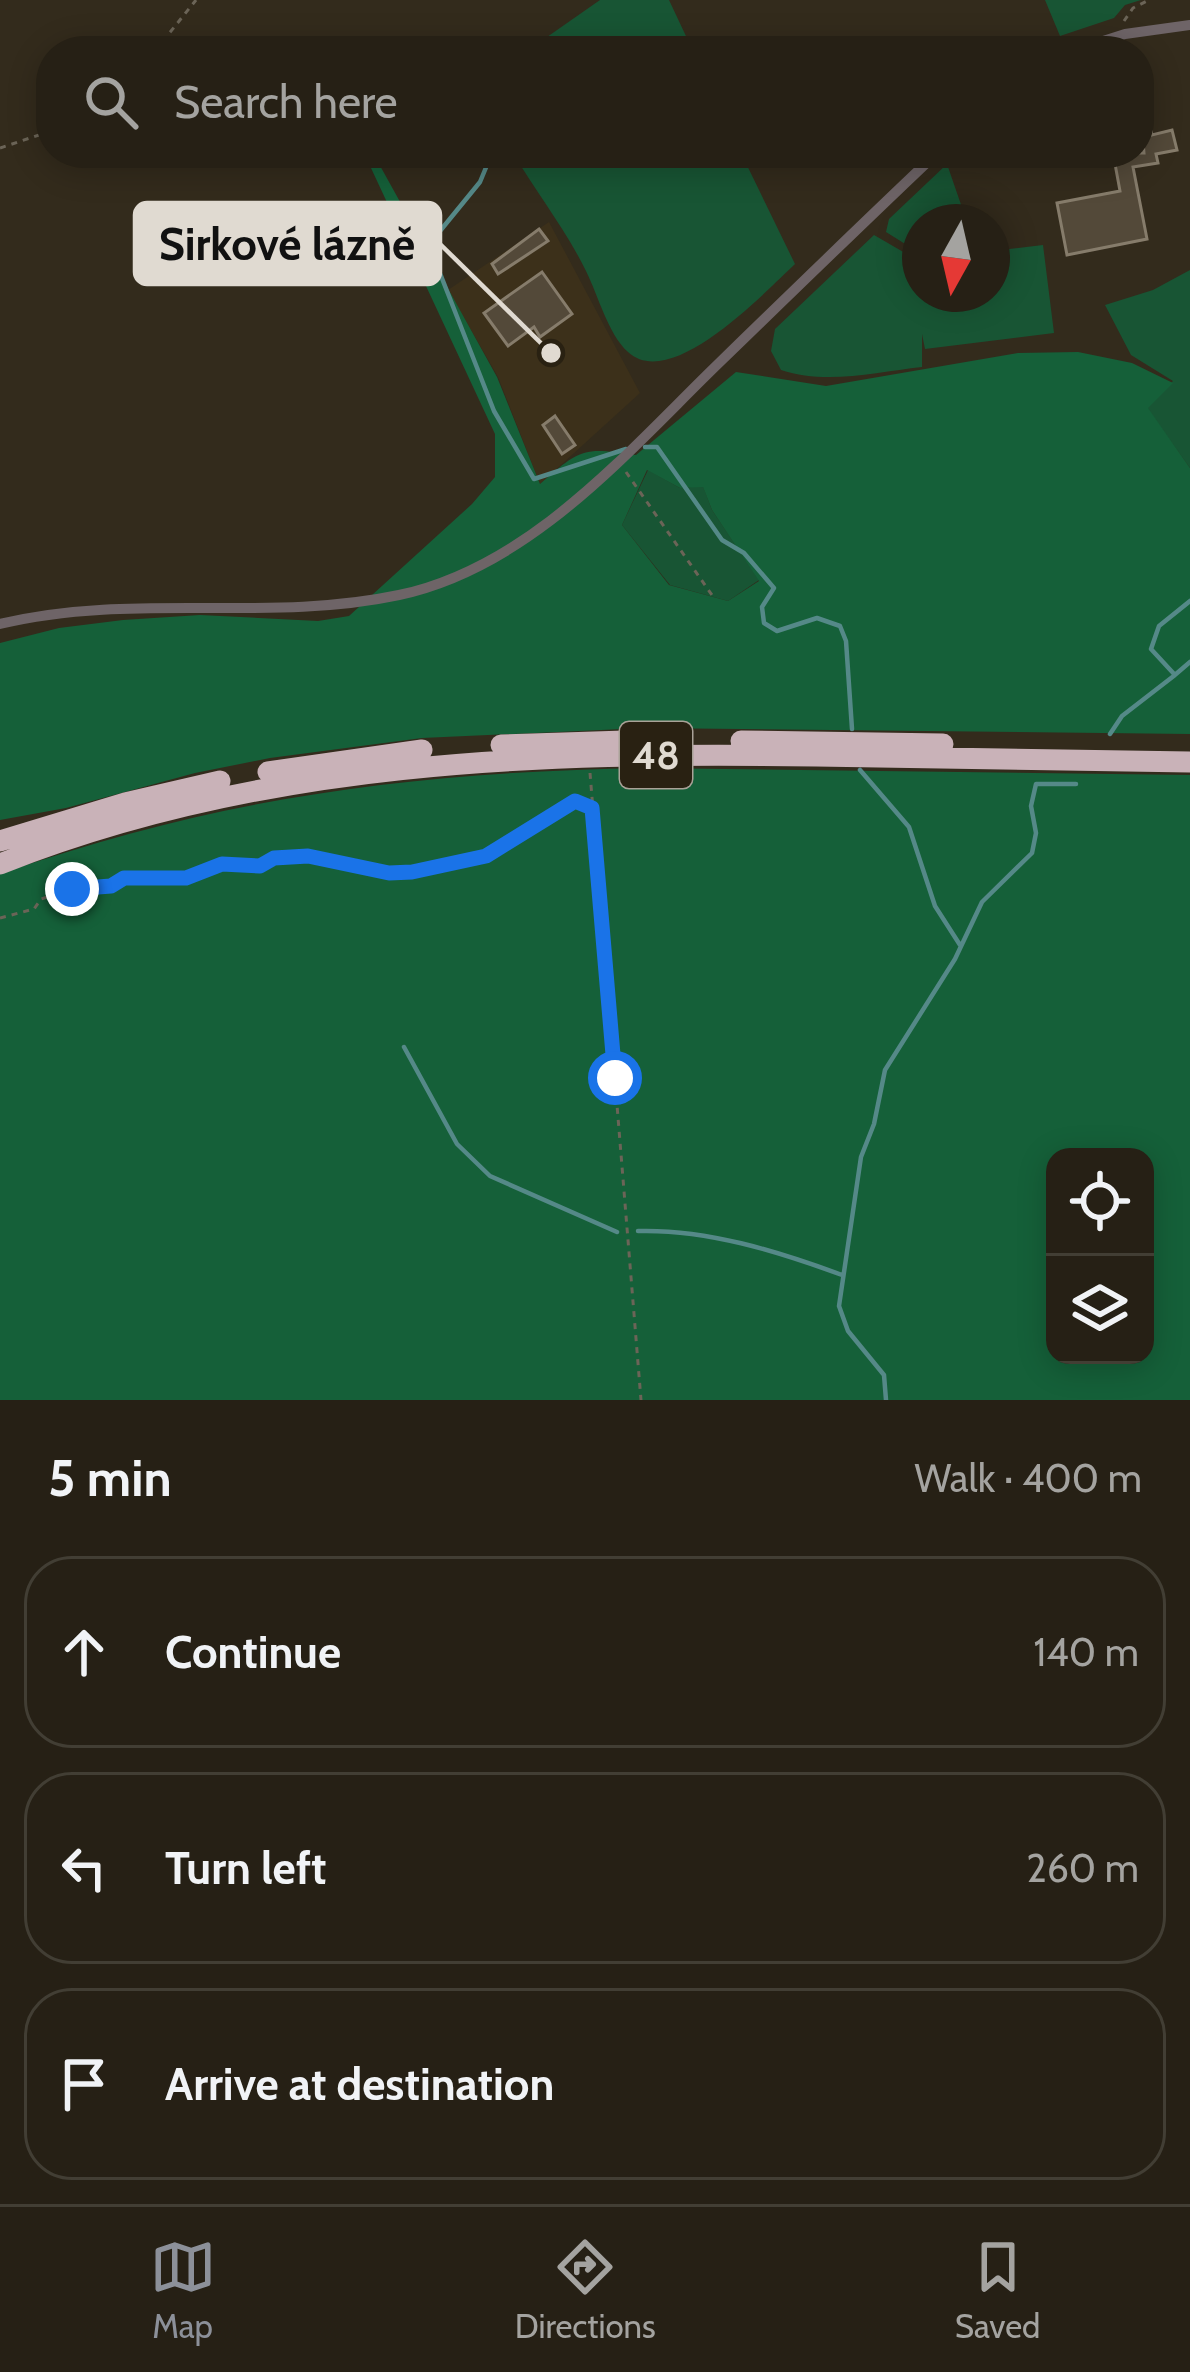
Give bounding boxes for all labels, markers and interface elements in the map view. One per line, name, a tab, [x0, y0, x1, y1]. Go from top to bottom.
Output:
search box	[36, 36, 1154, 168]
icon: search	[78, 69, 144, 135]
text: Search here	[174, 75, 398, 129]
callout: Sirkové lázně	[135, 203, 440, 284]
north arrow	[902, 204, 1010, 312]
text: Sirkové lázně	[159, 217, 415, 271]
road number: 48	[620, 722, 692, 788]
route end	[45, 862, 99, 916]
route start	[588, 1051, 642, 1105]
map controls	[1046, 1148, 1154, 1364]
button: locate	[1046, 1148, 1154, 1256]
button: layers	[1046, 1256, 1154, 1364]
text: 5 min	[48, 1447, 172, 1509]
text: Walk · 400 m	[914, 1454, 1142, 1502]
icon: ahead	[51, 1619, 117, 1685]
text: Continue	[165, 1625, 341, 1679]
text: 140 m	[1034, 1628, 1139, 1676]
icon: left	[51, 1835, 117, 1901]
text: Turn left	[165, 1841, 327, 1895]
text: 260 m	[1026, 1844, 1139, 1892]
icon: arrive	[51, 2051, 117, 2117]
text: Arrive at destination	[165, 2057, 554, 2111]
tab: Map	[150, 2234, 216, 2346]
tab: Directions	[515, 2234, 656, 2346]
tab: Saved	[955, 2234, 1040, 2346]

